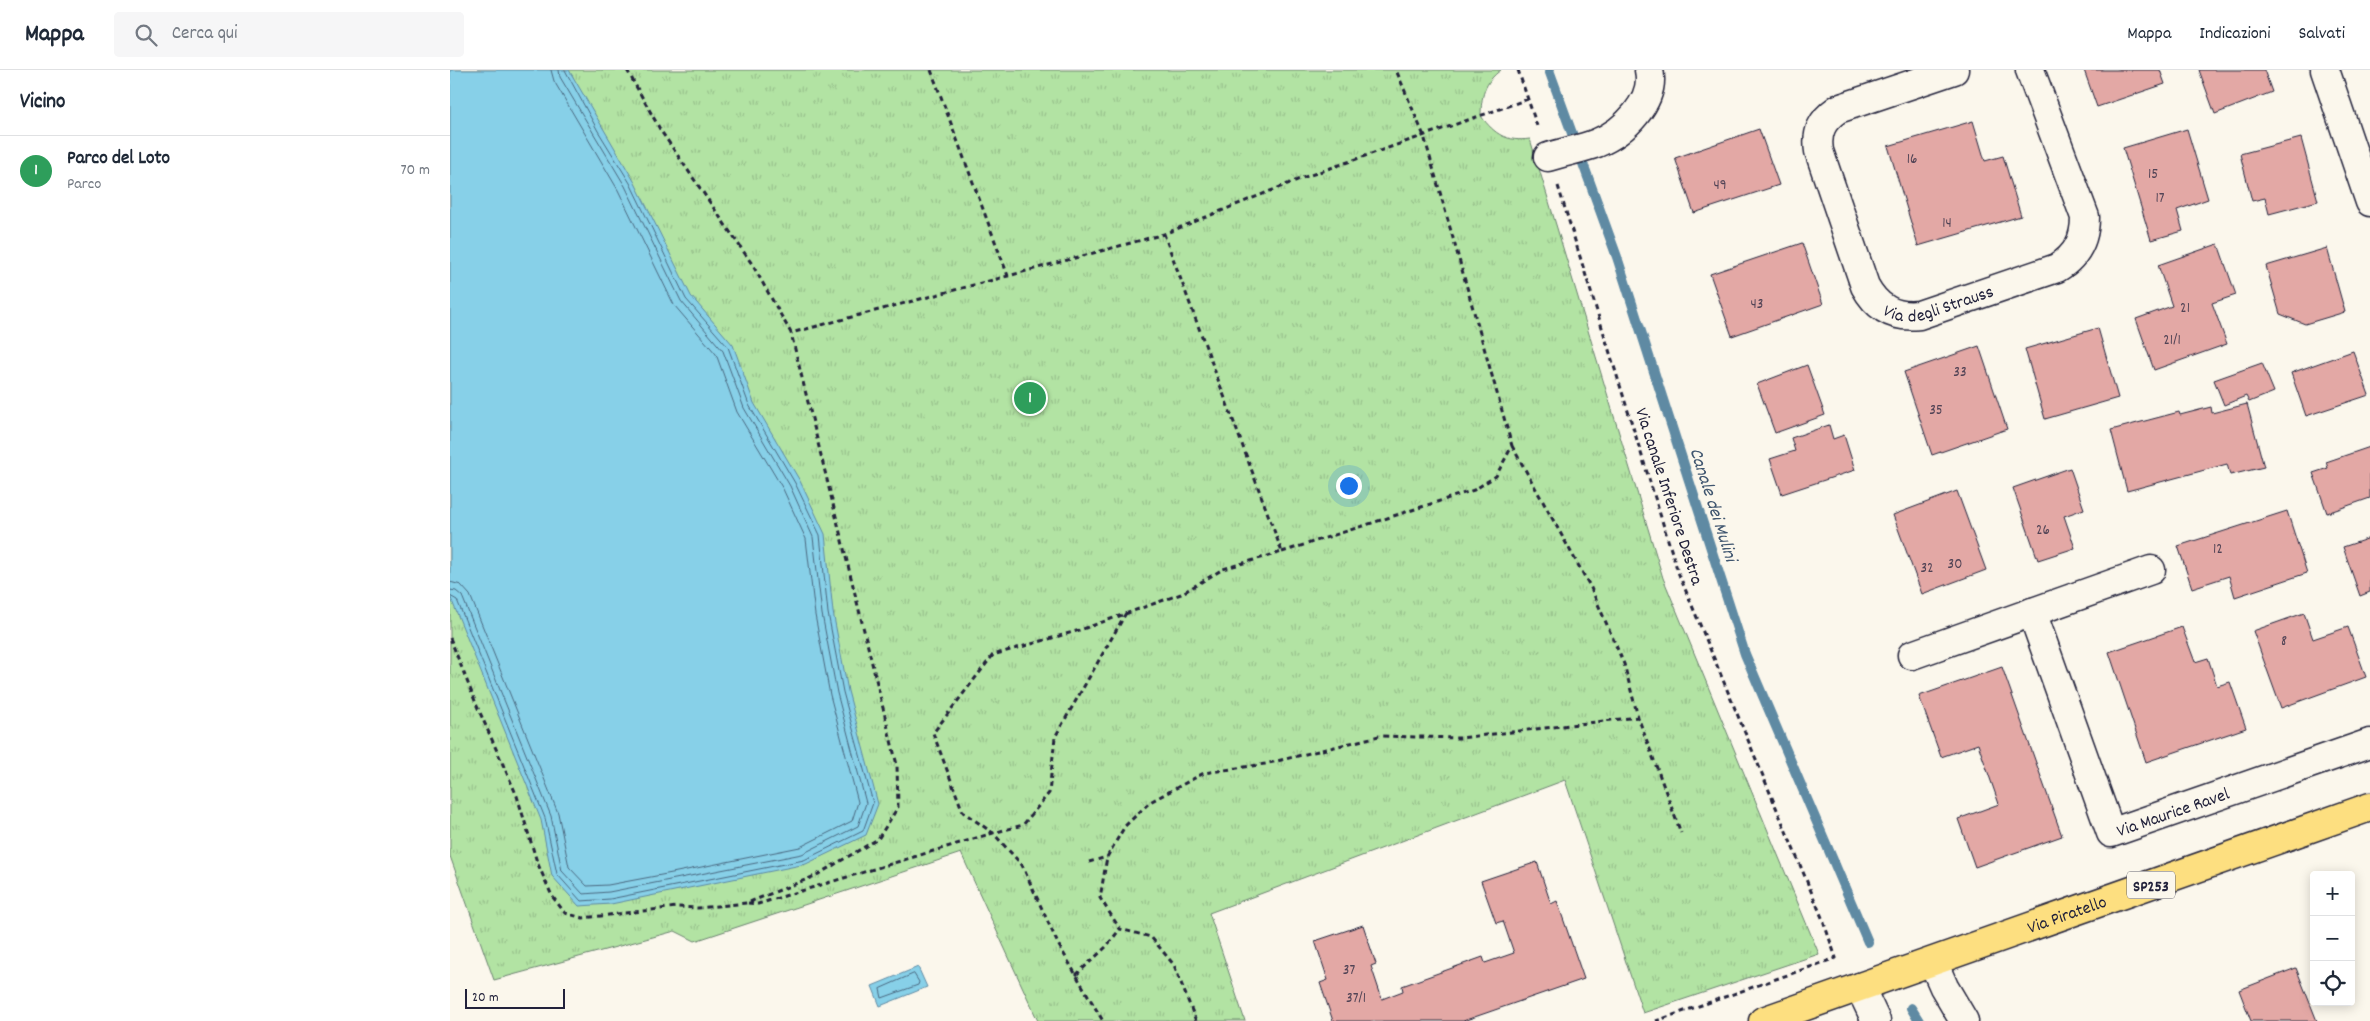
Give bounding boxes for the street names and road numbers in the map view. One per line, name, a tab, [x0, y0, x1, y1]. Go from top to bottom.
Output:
street label: Via degli Strauss	[1878, 281, 1997, 331]
street label: Via canale Inferiore Destra	[1627, 405, 1708, 589]
street label: Via Maurice Ravel	[2114, 783, 2234, 845]
road number: SP253	[2127, 872, 2175, 898]
street label: Via Piratello	[2025, 891, 2111, 942]

